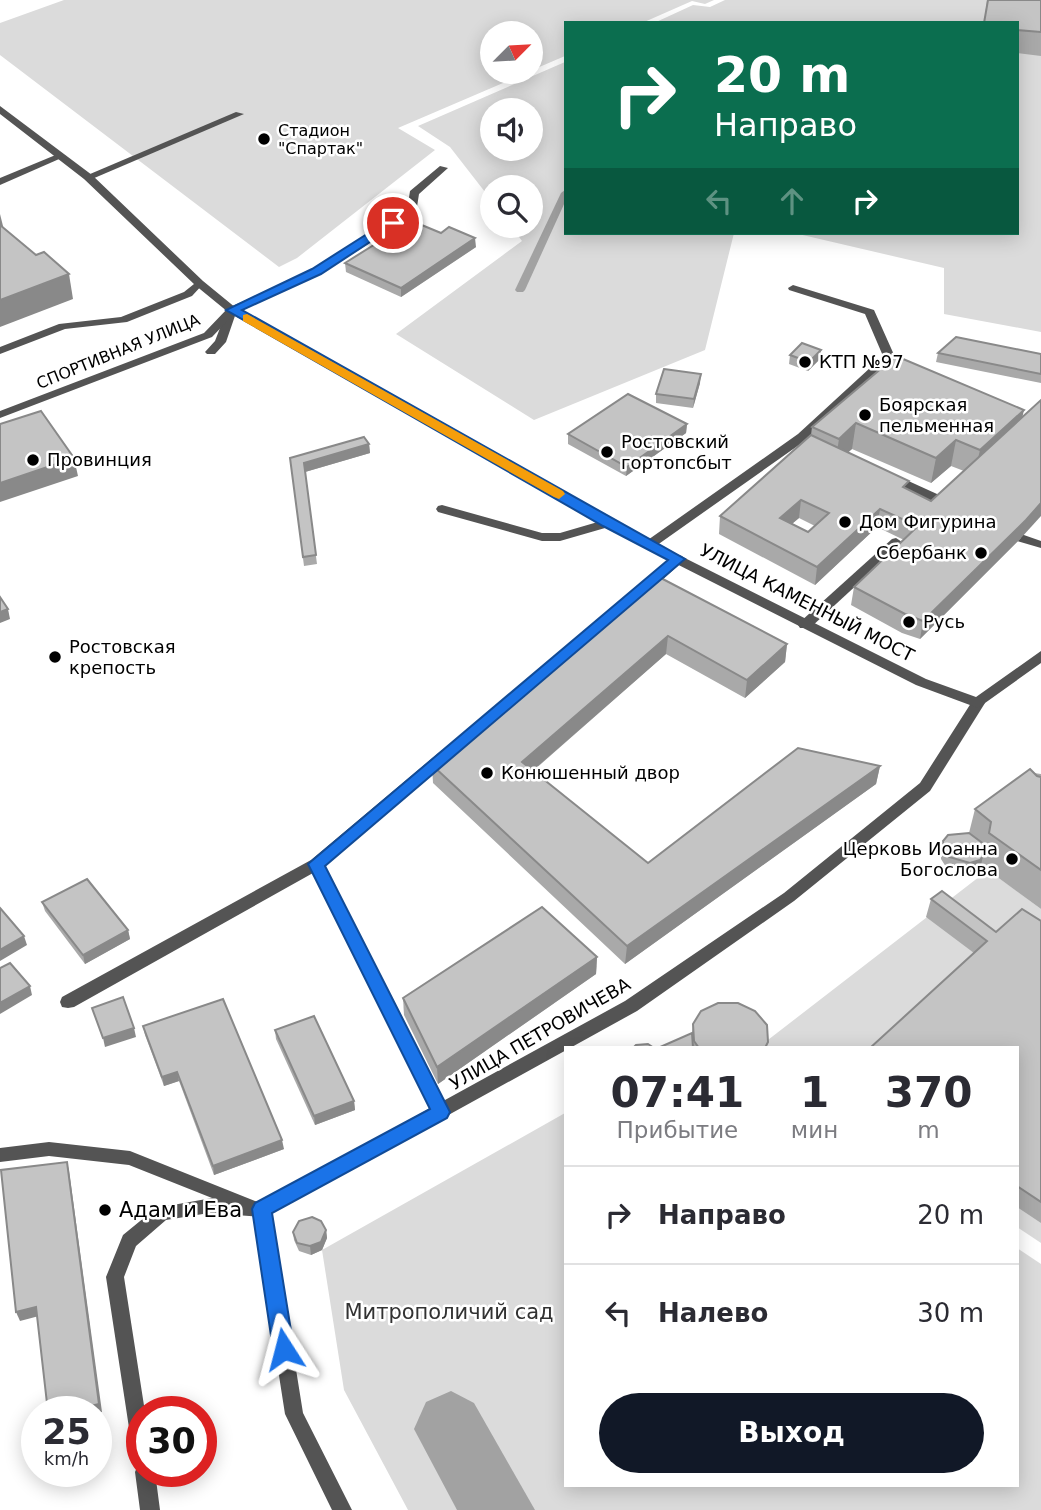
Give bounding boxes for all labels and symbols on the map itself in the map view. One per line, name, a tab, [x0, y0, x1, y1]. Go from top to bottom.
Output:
north arrow	[480, 21, 542, 84]
place label: Стадион "Спартак"	[278, 121, 363, 158]
marker: Стадион "Спартак"	[256, 131, 272, 147]
pin	[363, 193, 423, 253]
street label: СПОРТИВНАЯ УЛИЦА	[34, 310, 203, 393]
place label: КТП №97	[819, 351, 904, 372]
marker: КТП №97	[797, 354, 813, 370]
place label: Боярская пельменная	[879, 394, 994, 436]
marker: Боярская пельменная	[857, 407, 873, 423]
place label: Ростовский гортопсбыт	[621, 431, 732, 473]
marker: Ростовский гортопсбыт	[599, 444, 615, 460]
place label: Провинция	[47, 449, 152, 470]
marker: Провинция	[25, 452, 41, 468]
place label: Дом Фигурина	[859, 511, 997, 532]
marker: Дом Фигурина	[837, 514, 853, 530]
street label: УЛИЦА КАМЕННЫЙ МОСТ	[697, 539, 919, 666]
place label: Сбербанк	[876, 542, 967, 563]
marker: Сбербанк	[973, 545, 989, 561]
place label: Русь	[923, 611, 965, 632]
marker: Русь	[901, 614, 917, 630]
place label: Ростовская крепость	[69, 636, 176, 678]
marker: Ростовская крепость	[47, 649, 63, 665]
place label: Конюшенный двор	[501, 762, 680, 783]
marker: Конюшенный двор	[479, 765, 495, 781]
place label: Церковь Иоанна Богослова	[843, 838, 998, 880]
marker: Церковь Иоанна Богослова	[1004, 851, 1020, 867]
street label: УЛИЦА ПЕТРОВИЧЕВА	[446, 973, 634, 1094]
place label: Адам и Ева	[119, 1198, 242, 1222]
marker: Адам и Ева	[97, 1202, 113, 1218]
park label: Митрополичий сад	[344, 1300, 554, 1324]
position arrow	[247, 1312, 321, 1386]
speed limit sign: 30	[126, 1396, 217, 1487]

